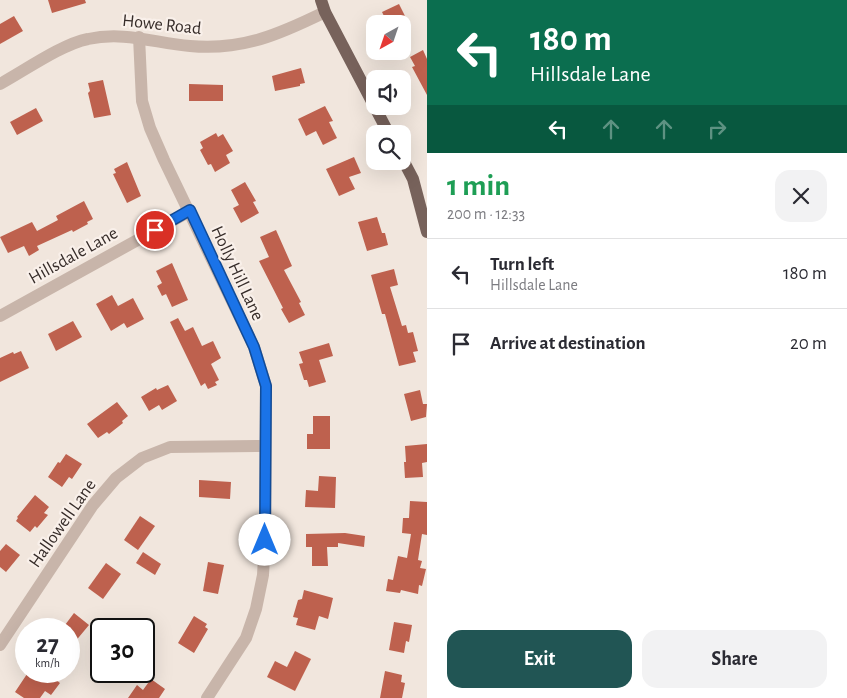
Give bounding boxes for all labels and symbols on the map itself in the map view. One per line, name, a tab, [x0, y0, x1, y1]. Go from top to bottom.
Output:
street label: Howe Road	[121, 12, 202, 38]
north arrow	[366, 15, 411, 60]
pin	[134, 209, 176, 251]
street label: Holly Hill Lane	[207, 223, 267, 323]
street label: Hillsdale Lane	[26, 224, 121, 288]
street label: Hallowell Lane	[26, 476, 100, 571]
position arrow	[238, 513, 290, 565]
speed limit sign: 30	[90, 618, 155, 683]

